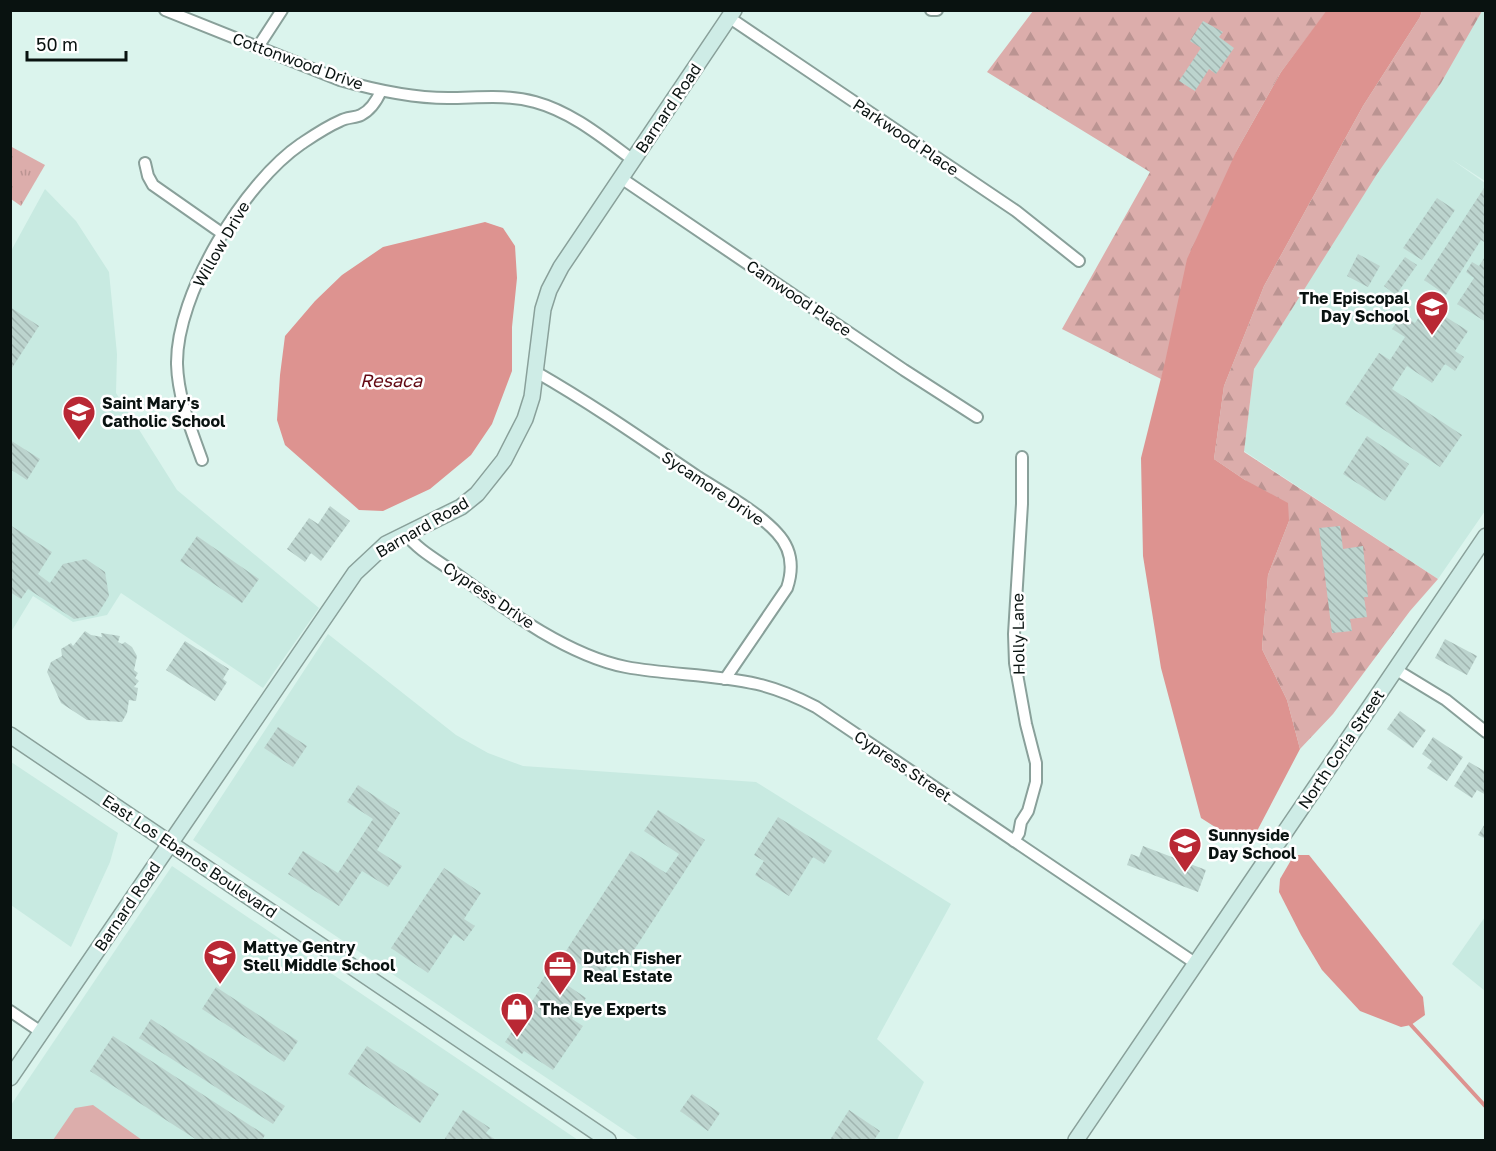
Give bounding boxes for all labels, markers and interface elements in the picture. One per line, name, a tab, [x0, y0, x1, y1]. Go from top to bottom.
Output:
scale bar	[27, 24, 126, 62]
street label: Cottonwood Drive	[230, 28, 366, 94]
text: 50 m	[36, 33, 78, 55]
street label: Barnard Road	[631, 59, 705, 157]
street label: Parkwood Place	[849, 94, 963, 180]
street label: Willow Drive	[188, 198, 254, 290]
street label: Camwood Place	[743, 255, 855, 341]
place label: The Episcopal Day School	[1299, 288, 1410, 326]
school or university icon: The Episcopal Day School	[1414, 289, 1450, 336]
water label: Resaca	[360, 369, 423, 391]
place label: Saint Mary's Catholic School	[102, 393, 226, 431]
school or university icon: Saint Mary's Catholic School	[61, 394, 97, 441]
street label: Sycamore Drive	[658, 446, 768, 530]
street label: Barnard Road	[372, 492, 472, 562]
street label: Cypress Drive	[440, 557, 538, 633]
street label: Holly Lane	[1007, 593, 1029, 675]
street label: North Coria Street	[1294, 685, 1388, 813]
street label: Cypress Street	[850, 726, 956, 806]
street label: East Los Ebanos Boulevard	[99, 790, 281, 922]
place label: Sunnyside Day School	[1208, 825, 1297, 863]
school or university icon: Sunnyside Day School	[1167, 826, 1203, 873]
street label: Barnard Road	[90, 857, 164, 955]
place label: Mattye Gentry Stell Middle School	[243, 937, 396, 975]
school or university icon: Mattye Gentry Stell Middle School	[202, 938, 238, 985]
place label: Dutch Fisher Real Estate	[583, 948, 681, 986]
office icon: Dutch Fisher Real Estate	[542, 949, 578, 996]
shop icon: The Eye Experts	[499, 991, 535, 1038]
place label: The Eye Experts	[540, 999, 667, 1019]

